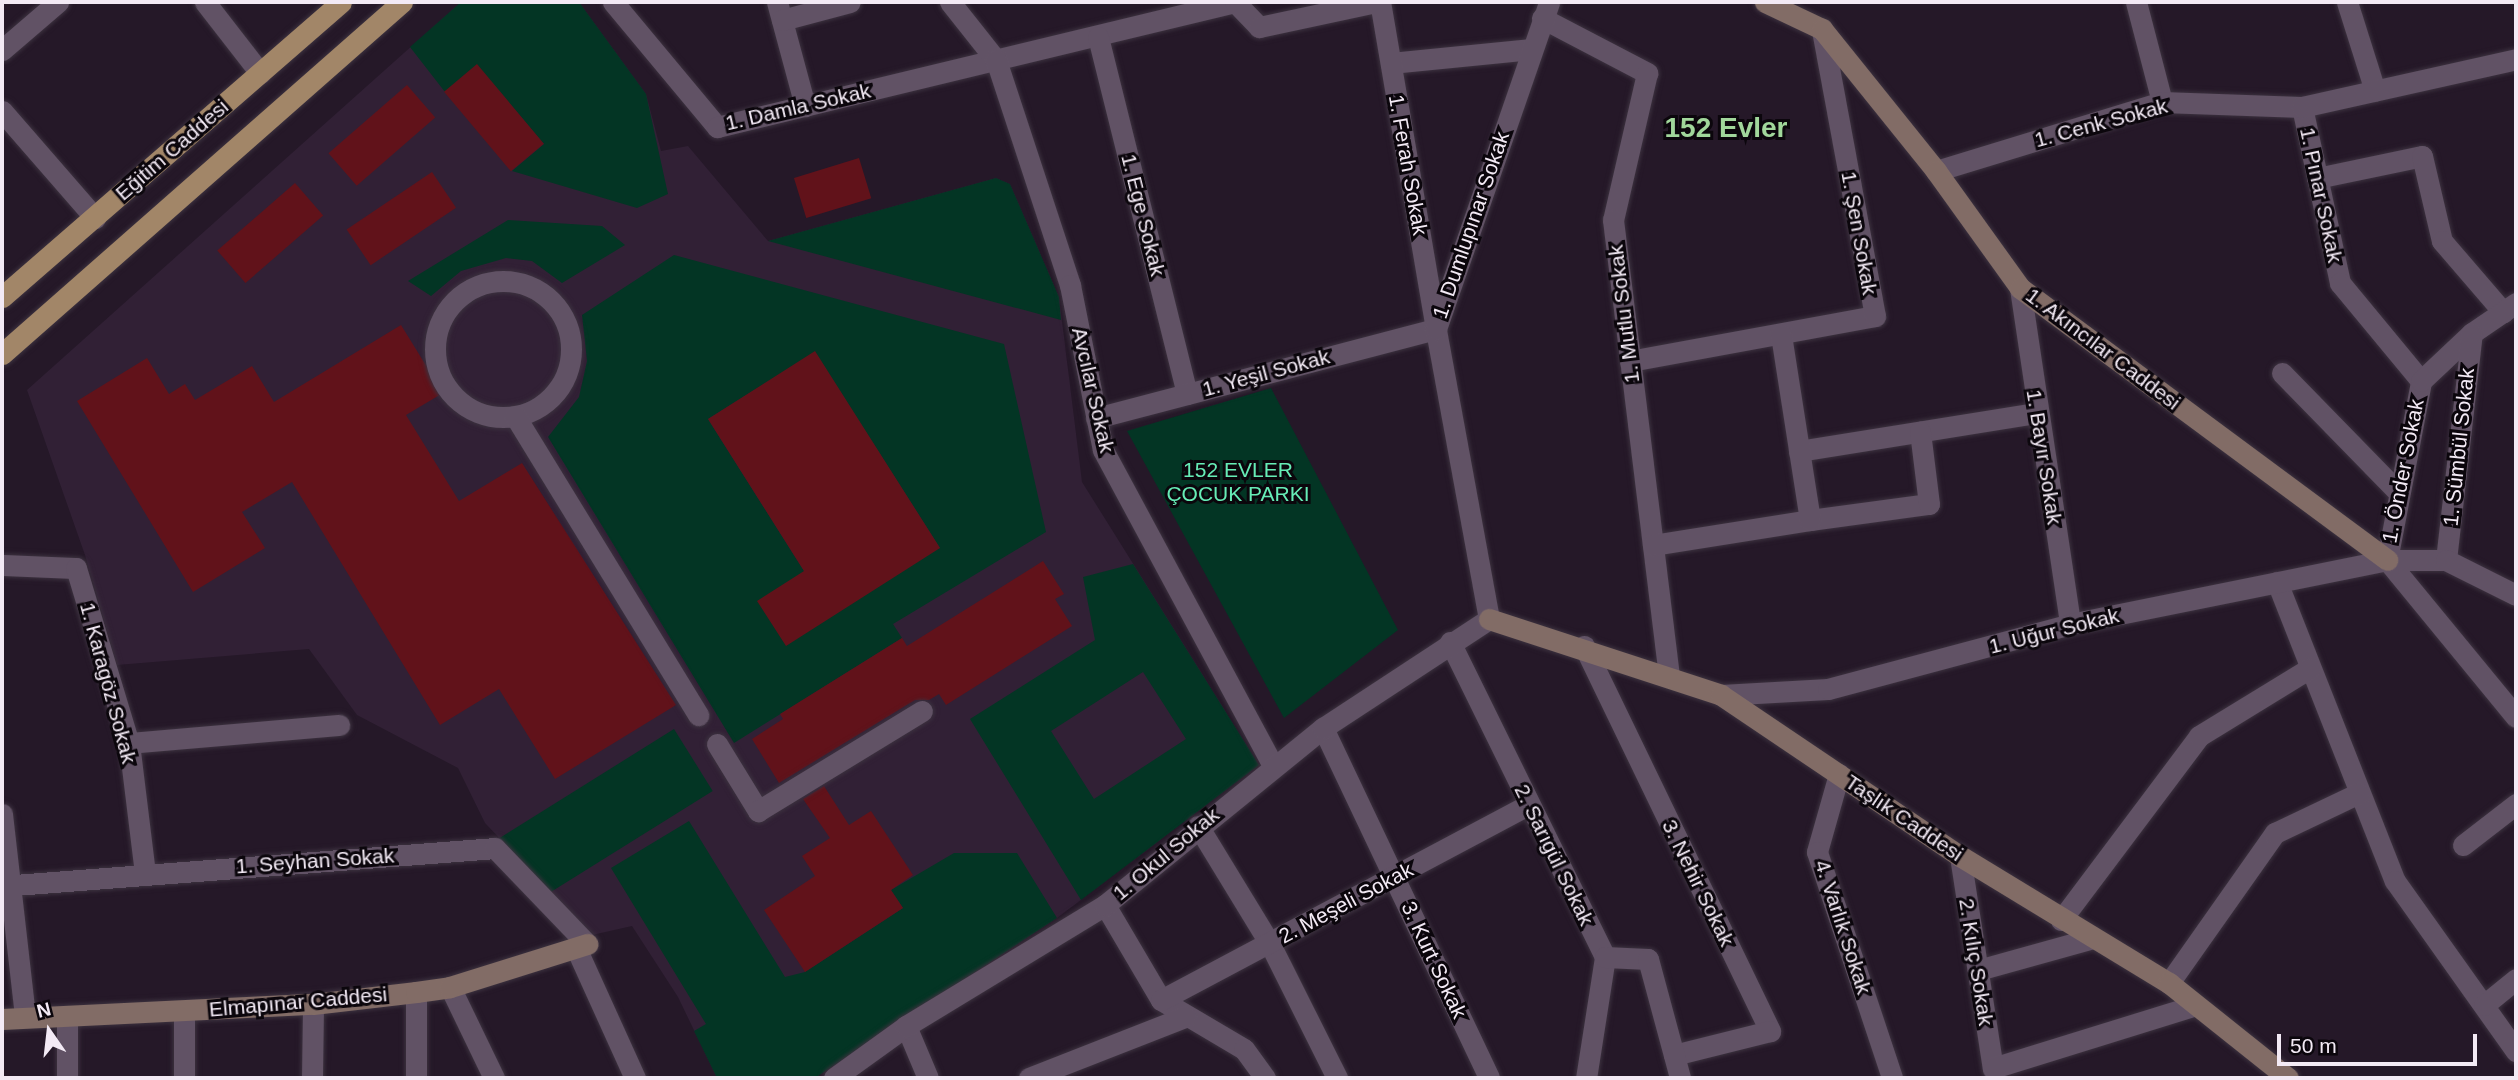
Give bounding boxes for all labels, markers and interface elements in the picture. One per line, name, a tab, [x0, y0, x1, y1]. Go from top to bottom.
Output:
street label: 1. Damla Sokak	[723, 78, 873, 136]
street label: 1. Ferah Sokak	[1383, 93, 1433, 237]
street label: 1. Cenk Sokak	[2032, 93, 2170, 153]
street label: Eğitim Caddesi	[110, 94, 234, 206]
district label: 152 Evler	[1665, 111, 1787, 145]
street label: 1. Pınar Sokak	[2294, 125, 2348, 265]
street label: 1. Dumlupınar Sokak	[1427, 128, 1515, 322]
street label: 1. Ege Sokak	[1116, 151, 1170, 279]
street label: 1. Şen Sokak	[1836, 169, 1882, 297]
street label: 1. Mutlu Sokak	[1603, 244, 1645, 384]
street label: 1. Akıncılar Caddesi	[2020, 282, 2186, 416]
street label: Avcılar Sokak	[1066, 325, 1120, 455]
street label: 1. Yeşil Sokak	[1199, 344, 1333, 402]
street label: 1. Sümbül Sokak	[2438, 367, 2480, 527]
street label: 1. Bayır Sokak	[2021, 388, 2067, 526]
street label: 1. Önder Sokak	[2377, 397, 2429, 545]
park label: 152 EVLER ÇOCUK PARKI	[1166, 457, 1310, 507]
street label: 1. Karagöz Sokak	[74, 600, 142, 766]
street label: 1. Uğur Sokak	[1986, 603, 2122, 659]
street label: Taşlık Caddesi	[1840, 769, 1968, 867]
street label: 2. Sarıgül Sokak	[1509, 780, 1599, 930]
street label: 1. Okul Sokak	[1108, 802, 1224, 906]
street label: 3. Nehir Sokak	[1656, 816, 1740, 950]
street label: 1. Seyhan Sokak	[235, 843, 395, 879]
street label: 2. Meşeli Sokak	[1275, 857, 1417, 949]
street label: 4. Varlık Sokak	[1809, 857, 1877, 997]
street label: 2. Kılıç Sokak	[1954, 897, 1998, 1027]
street label: 3. Kurt Sokak	[1396, 898, 1472, 1022]
street label: Elmapınar Caddesi	[208, 982, 388, 1022]
north arrow	[14, 996, 84, 1066]
text: N	[35, 998, 53, 1022]
scale bar	[2280, 1020, 2480, 1064]
text: 50 m	[2290, 1034, 2337, 1057]

